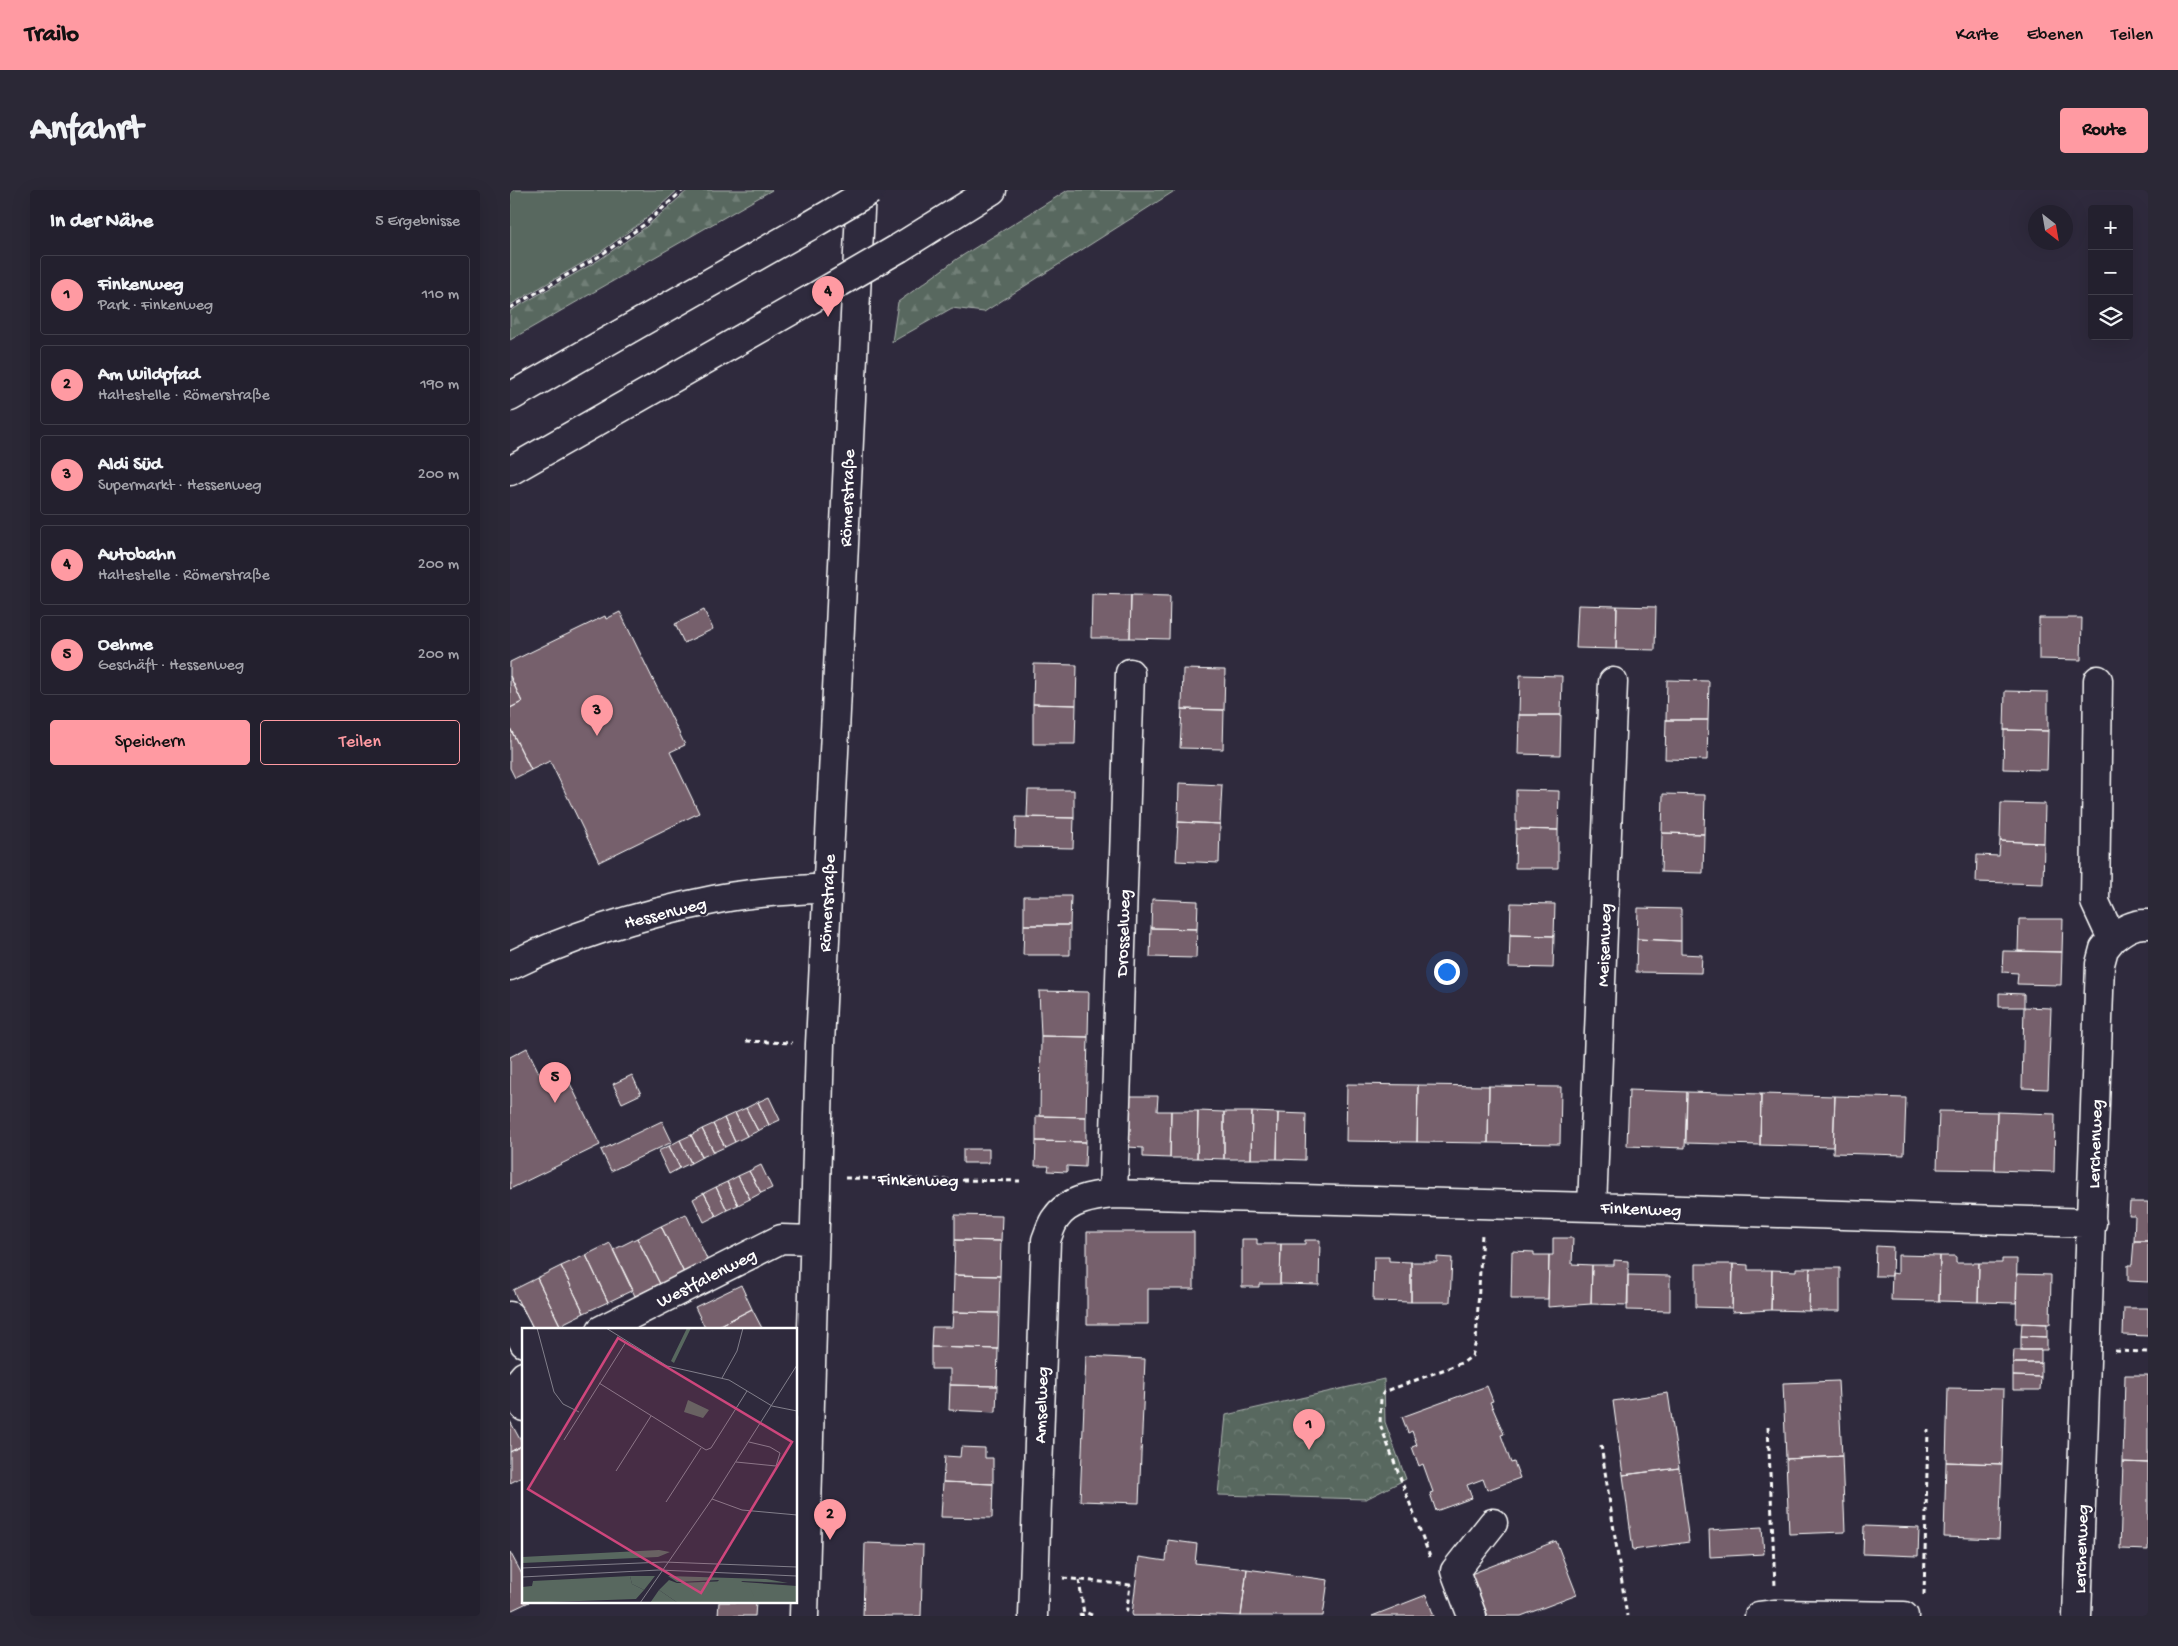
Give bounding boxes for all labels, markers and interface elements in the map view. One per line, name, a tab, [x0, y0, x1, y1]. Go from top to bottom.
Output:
text: Trailo	[25, 21, 79, 50]
text: Karte	[1956, 25, 1999, 46]
text: Ebenen	[2027, 25, 2083, 46]
text: Teilen	[2111, 25, 2153, 46]
button: Route	[2060, 108, 2148, 153]
text: Anfahrt	[30, 110, 143, 151]
north arrow	[2028, 205, 2073, 250]
map controls	[2088, 205, 2133, 340]
button: +	[2088, 205, 2133, 250]
text: In der Nähe	[50, 210, 153, 235]
text: 5 Ergebnisse	[375, 213, 460, 232]
button: −	[2088, 250, 2133, 295]
text: Finkenweg	[98, 274, 184, 297]
pin: 4	[812, 276, 844, 317]
text: 1	[64, 286, 70, 305]
text: 110 m	[422, 286, 459, 305]
button: layers	[2088, 295, 2133, 340]
text: Park · Finkenweg	[98, 297, 213, 316]
text: Am Wildpfad	[98, 364, 200, 387]
text: 2	[63, 376, 71, 395]
text: 190 m	[420, 376, 459, 395]
text: Haltestelle · Römerstraße	[98, 387, 270, 406]
street label: Römerstraße	[836, 448, 861, 547]
text: Aldi Süd	[98, 454, 162, 477]
text: 3	[63, 466, 71, 485]
text: 200 m	[418, 466, 459, 485]
text: Supermarkt · Hessenweg	[98, 477, 262, 496]
text: Autobahn	[98, 544, 176, 567]
text: 4	[63, 556, 71, 575]
text: 200 m	[418, 556, 459, 575]
text: Haltestelle · Römerstraße	[98, 567, 270, 586]
text: Oehme	[98, 634, 153, 657]
text: 5	[63, 646, 71, 665]
text: 200 m	[418, 646, 459, 665]
text: Geschäft · Hessenweg	[98, 657, 244, 676]
pin: 3	[581, 695, 613, 736]
button: Speichern	[50, 720, 250, 765]
button: Teilen	[260, 720, 460, 765]
street label: Römerstraße	[815, 853, 842, 953]
street label: Drosselweg	[1112, 889, 1137, 978]
street label: Hessenweg	[622, 894, 709, 935]
street label: Meisenweg	[1594, 903, 1617, 987]
your location	[1434, 959, 1460, 985]
pin: 5	[539, 1062, 571, 1103]
street label: Lerchenweg	[2084, 1099, 2109, 1189]
street label: Finkenweg	[876, 1170, 959, 1193]
street label: Finkenweg	[1599, 1199, 1682, 1222]
street label: Westfalenweg	[654, 1245, 761, 1313]
inset map	[522, 1328, 798, 1604]
street label: Amselweg	[1031, 1366, 1054, 1444]
pin: 1	[1293, 1409, 1325, 1450]
pin: 2	[814, 1499, 846, 1540]
street label: Lerchenweg	[2070, 1504, 2095, 1594]

